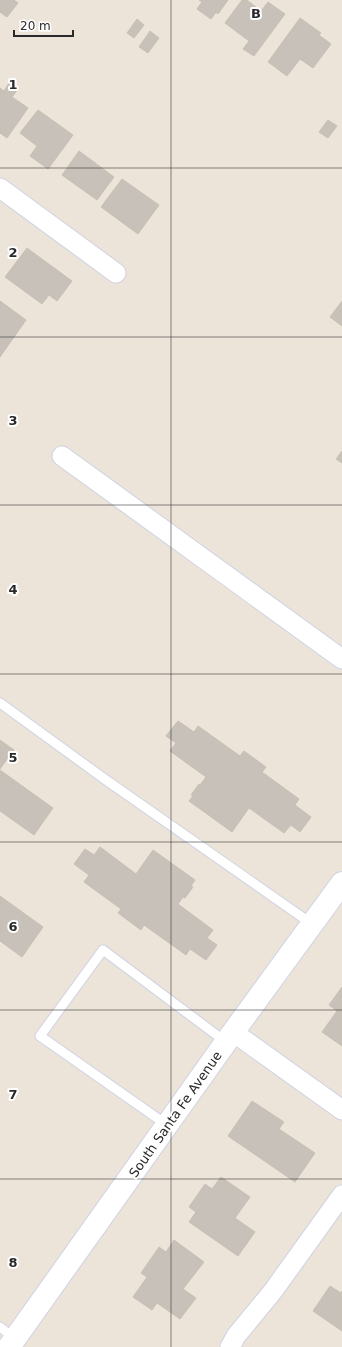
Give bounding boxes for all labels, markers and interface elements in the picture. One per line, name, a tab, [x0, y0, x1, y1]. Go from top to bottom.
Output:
text: B	[251, 6, 261, 21]
scale bar	[14, 12, 73, 38]
text: 20 m	[20, 19, 51, 33]
text: 1	[8, 77, 18, 92]
text: 2	[8, 245, 18, 260]
text: 3	[8, 413, 18, 428]
text: 4	[8, 582, 18, 597]
text: 5	[8, 750, 18, 765]
text: 6	[8, 919, 18, 934]
street label: South Santa Fe Avenue	[126, 1048, 225, 1180]
text: 7	[8, 1087, 18, 1102]
text: 8	[8, 1255, 18, 1270]

